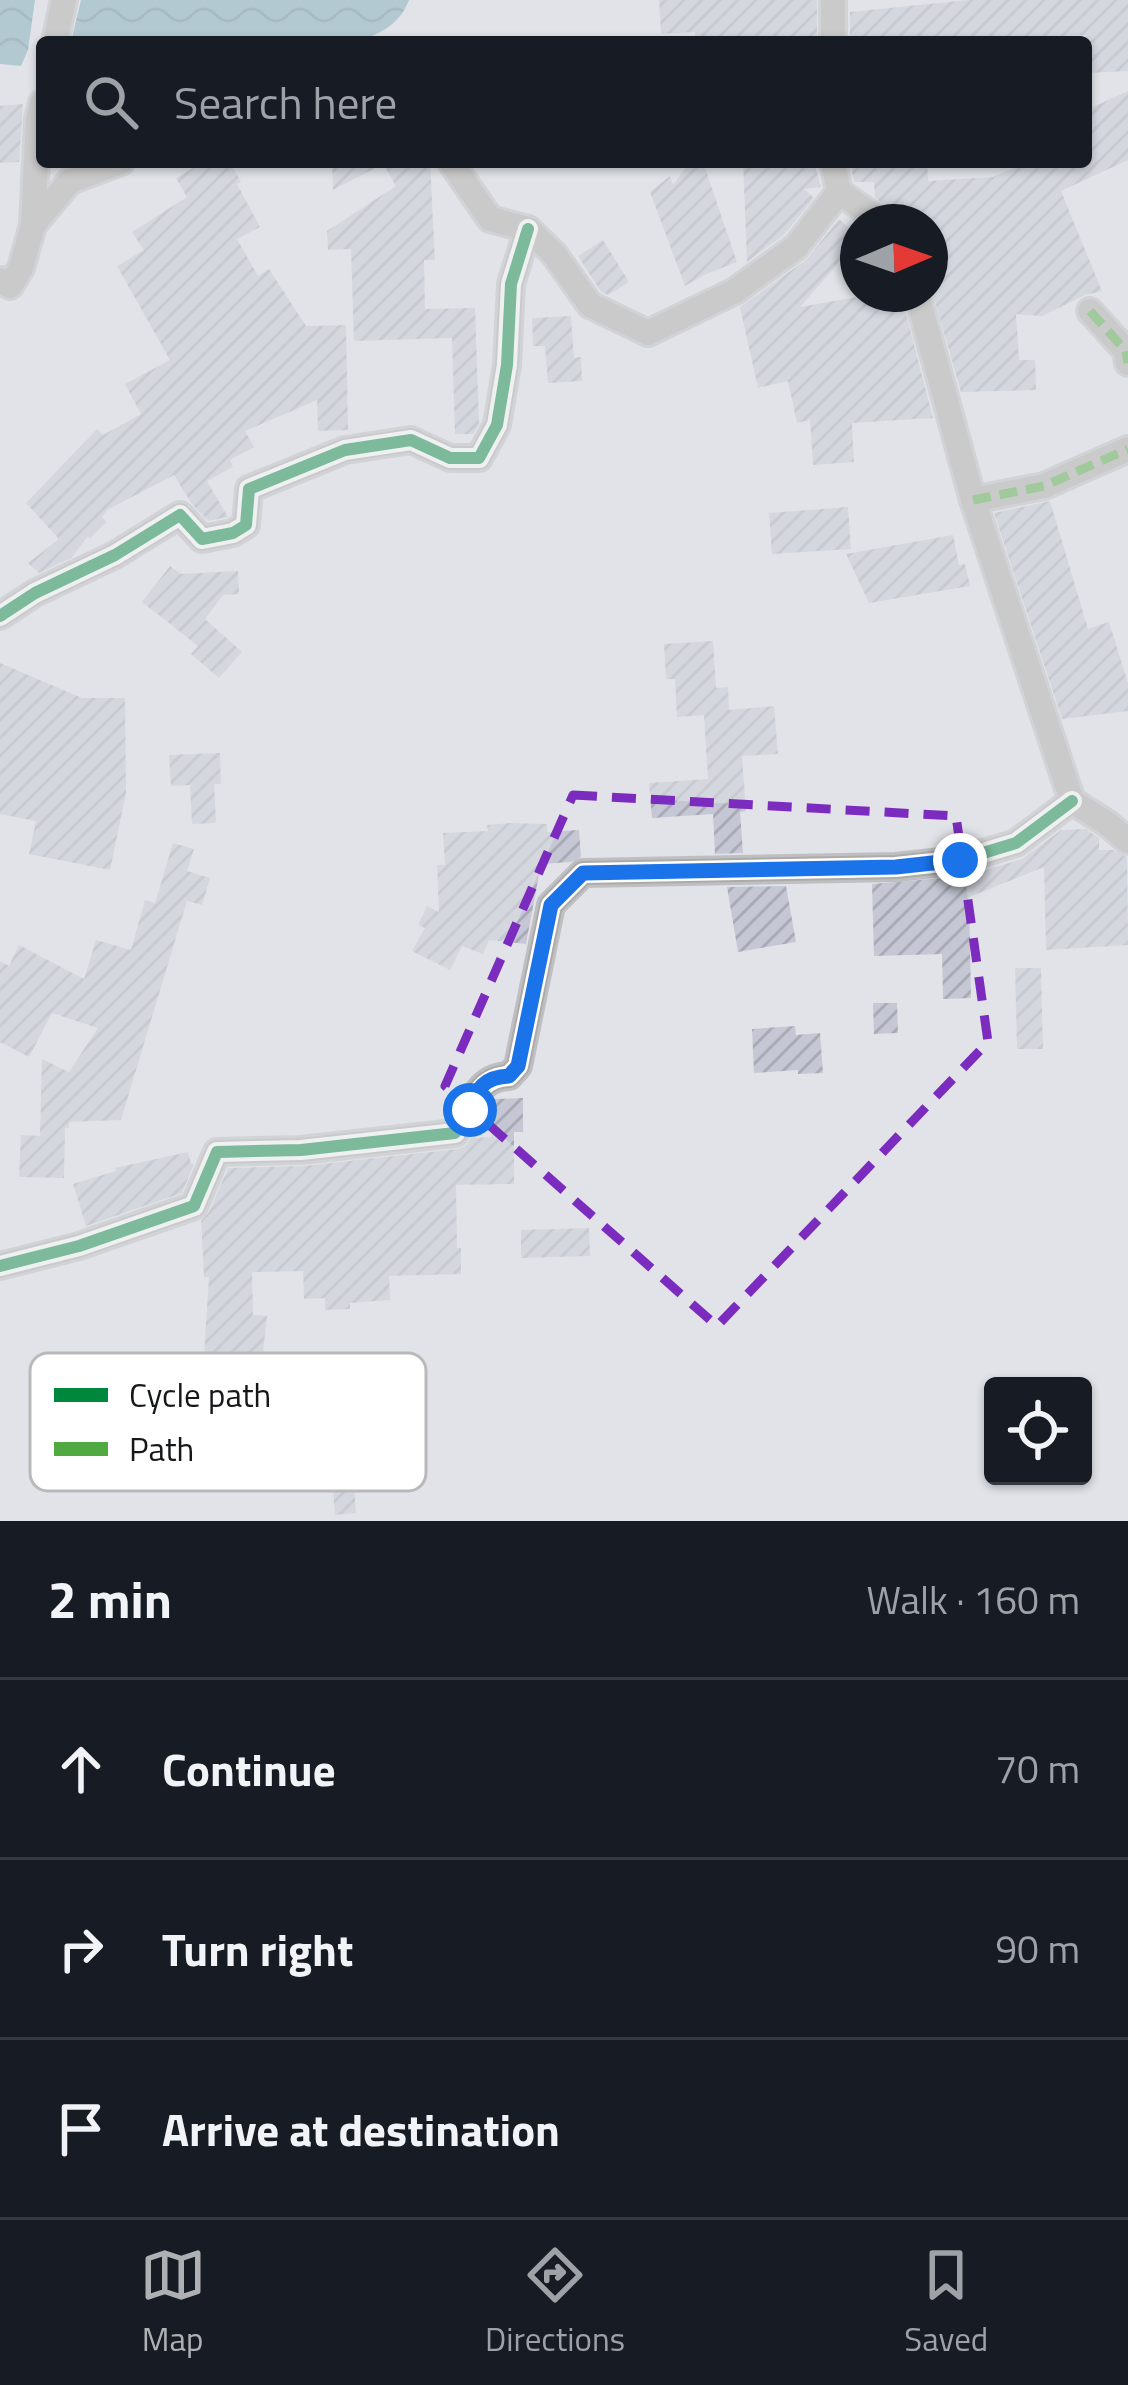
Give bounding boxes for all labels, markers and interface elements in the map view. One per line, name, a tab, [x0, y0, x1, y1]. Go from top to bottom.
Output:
search box	[36, 36, 1092, 168]
text: Search here	[174, 68, 397, 136]
icon: search	[78, 69, 144, 135]
north arrow	[840, 204, 948, 312]
route end	[933, 833, 987, 887]
route start	[443, 1083, 497, 1137]
legend	[30, 1353, 426, 1491]
text: Cycle path	[129, 1370, 271, 1420]
map controls	[984, 1377, 1092, 1485]
button: locate	[984, 1377, 1092, 1485]
text: Path	[129, 1424, 194, 1474]
text: 2 min	[48, 1560, 172, 1638]
text: Walk · 160 m	[866, 1570, 1080, 1629]
text: Continue	[162, 1735, 336, 1803]
icon: ahead	[48, 1736, 114, 1802]
text: 70 m	[995, 1739, 1080, 1798]
text: Turn right	[162, 1915, 353, 1983]
icon: right	[48, 1916, 114, 1982]
text: 90 m	[995, 1919, 1080, 1978]
text: Arrive at destination	[162, 2095, 560, 2163]
icon: arrive	[48, 2096, 114, 2162]
tab: Map	[140, 2242, 206, 2364]
tab: Directions	[485, 2242, 625, 2364]
tab: Saved	[904, 2242, 988, 2364]

